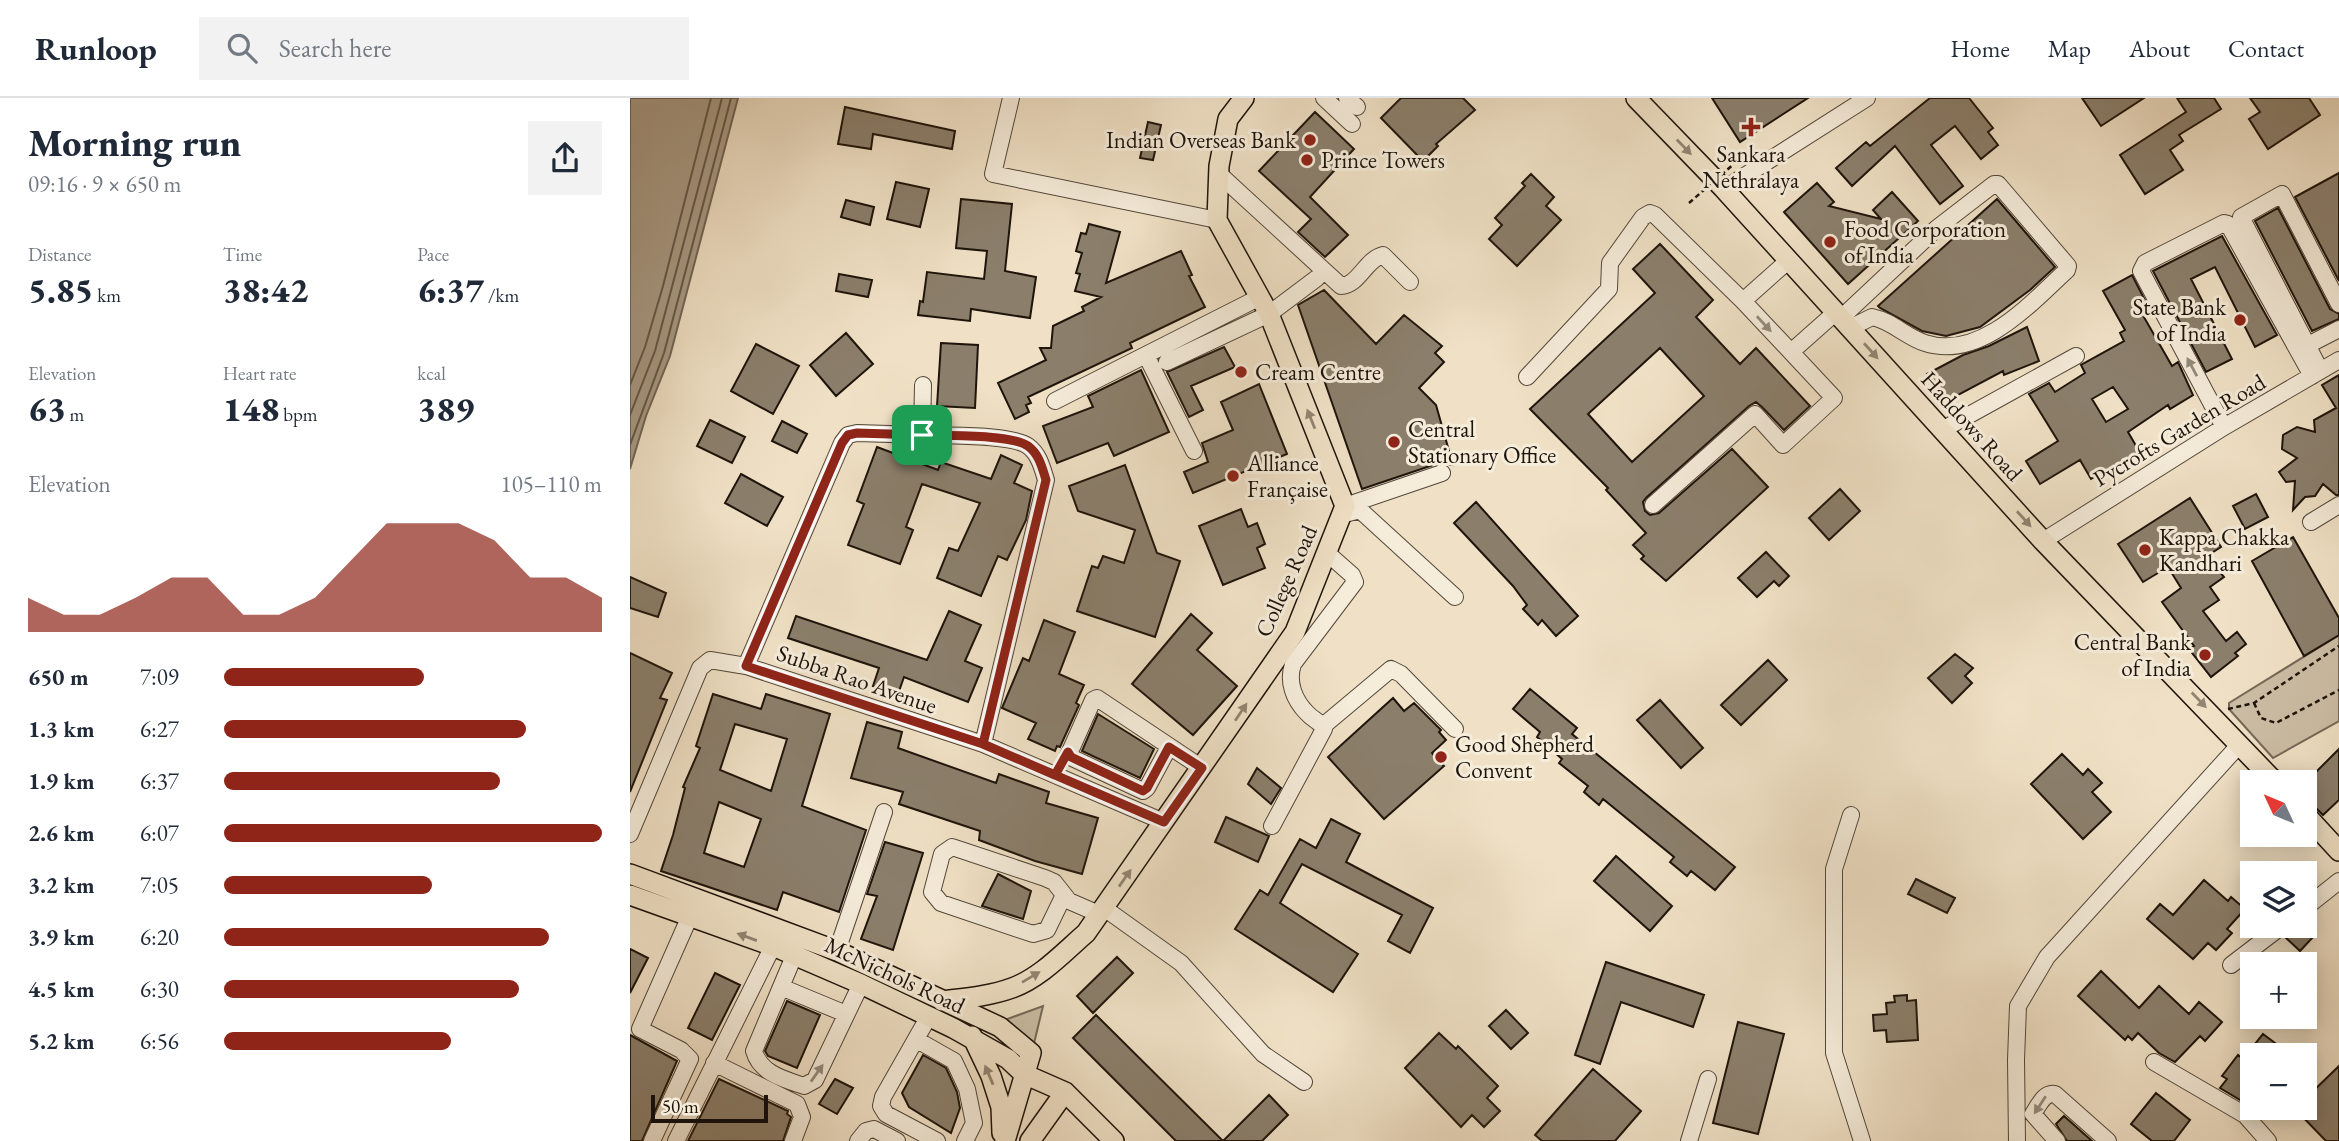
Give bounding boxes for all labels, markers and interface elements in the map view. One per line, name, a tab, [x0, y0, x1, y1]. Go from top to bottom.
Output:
search box	[199, 17, 689, 80]
text: Runloop	[35, 27, 157, 70]
icon: search	[223, 29, 261, 67]
text: Search here	[279, 31, 391, 65]
text: Home	[1950, 33, 2010, 64]
text: Map	[2048, 33, 2091, 64]
text: About	[2129, 33, 2190, 64]
text: Contact	[2228, 33, 2304, 64]
marker: Sankara Nethralaya	[1741, 117, 1761, 137]
text: Morning run	[28, 118, 241, 167]
button: share	[528, 121, 602, 195]
place label: Indian Overseas Bank	[1106, 125, 1297, 155]
marker: Indian Overseas Bank	[1302, 132, 1318, 148]
one-way arrow	[1675, 138, 1691, 155]
place label: Sankara Nethralaya	[1703, 139, 1800, 195]
place label: Prince Towers	[1321, 145, 1445, 175]
marker: Prince Towers	[1299, 152, 1315, 168]
text: 09:16 · 9 × 650 m	[28, 169, 181, 199]
place label: Food Corporation of India	[1844, 214, 2006, 270]
marker: Food Corporation of India	[1822, 234, 1838, 250]
text: Distance	[28, 242, 91, 267]
text: Time	[223, 242, 262, 267]
text: Pace	[417, 242, 449, 267]
text: 5.85	[28, 267, 94, 312]
text: 38:42	[223, 267, 308, 312]
text: 6:37	[417, 267, 484, 312]
text: km	[94, 283, 121, 308]
text: /km	[484, 283, 519, 308]
place label: State Bank of India	[2133, 292, 2227, 348]
marker: State Bank of India	[2232, 312, 2248, 328]
one-way arrow	[1756, 315, 1772, 332]
one-way arrow	[1862, 342, 1878, 359]
place label: Cream Centre	[1255, 357, 1381, 387]
one-way arrow	[2186, 357, 2198, 377]
text: Elevation	[28, 361, 96, 386]
text: Heart rate	[223, 361, 296, 386]
text: kcal	[417, 361, 446, 386]
marker: Cream Centre	[1233, 364, 1249, 380]
street label: Haddows Road	[1915, 365, 2030, 488]
street label: Pycrofts Garden Road	[2087, 366, 2271, 493]
text: 63	[28, 386, 66, 431]
text: 148	[223, 386, 279, 431]
text: 389	[417, 386, 474, 431]
text: m	[66, 402, 84, 427]
text: bpm	[279, 402, 318, 427]
pin	[892, 405, 952, 465]
one-way arrow	[1305, 408, 1316, 429]
place label: Central Stationary Office	[1408, 414, 1556, 470]
icon: arrive	[903, 416, 941, 454]
marker: Central Stationary Office	[1386, 434, 1402, 450]
place label: Alliance Française	[1246, 448, 1328, 504]
marker: Alliance Française	[1225, 468, 1241, 484]
text: Elevation	[28, 469, 111, 499]
text: 105–110 m	[501, 469, 602, 499]
one-way arrow	[2015, 510, 2031, 527]
street label: College Road	[1248, 520, 1324, 642]
place label: Kappa Chakka Kandhari	[2159, 522, 2290, 578]
marker: Kappa Chakka Kandhari	[2137, 542, 2153, 558]
place label: Central Bank of India	[2074, 627, 2192, 683]
street label: Subba Rao Avenue	[773, 638, 941, 720]
marker: Central Bank of India	[2197, 647, 2213, 663]
text: 650 m	[28, 662, 89, 692]
text: 7:09	[140, 662, 179, 692]
one-way arrow	[2191, 692, 2207, 708]
one-way arrow	[1234, 702, 1247, 721]
text: 1.3 km	[28, 714, 95, 744]
text: 6:27	[140, 714, 179, 744]
place label: Good Shepherd Convent	[1455, 729, 1594, 785]
marker: Good Shepherd Convent	[1433, 749, 1449, 765]
text: 1.9 km	[28, 766, 95, 796]
text: 6:37	[140, 766, 179, 796]
north arrow	[2240, 770, 2317, 847]
map controls	[2240, 770, 2317, 1120]
text: 2.6 km	[28, 818, 95, 848]
text: 6:07	[140, 818, 179, 848]
button: layers	[2240, 861, 2317, 938]
one-way arrow	[1118, 869, 1132, 887]
text: 3.2 km	[28, 870, 95, 900]
text: 7:05	[140, 870, 179, 900]
text: 3.9 km	[28, 922, 95, 952]
text: 6:20	[140, 922, 179, 952]
street label: McNichols Road	[820, 929, 970, 1021]
one-way arrow	[736, 931, 757, 942]
button: +	[2240, 952, 2317, 1029]
one-way arrow	[1021, 971, 1040, 984]
text: 4.5 km	[28, 974, 95, 1004]
text: 6:30	[140, 974, 179, 1004]
text: 5.2 km	[28, 1026, 95, 1056]
text: 6:56	[140, 1026, 179, 1056]
button: −	[2240, 1043, 2317, 1120]
one-way arrow	[810, 1063, 823, 1083]
one-way arrow	[983, 1065, 995, 1085]
scale bar	[651, 1092, 768, 1124]
text: 50 m	[662, 1094, 699, 1119]
one-way arrow	[2033, 1095, 2046, 1115]

